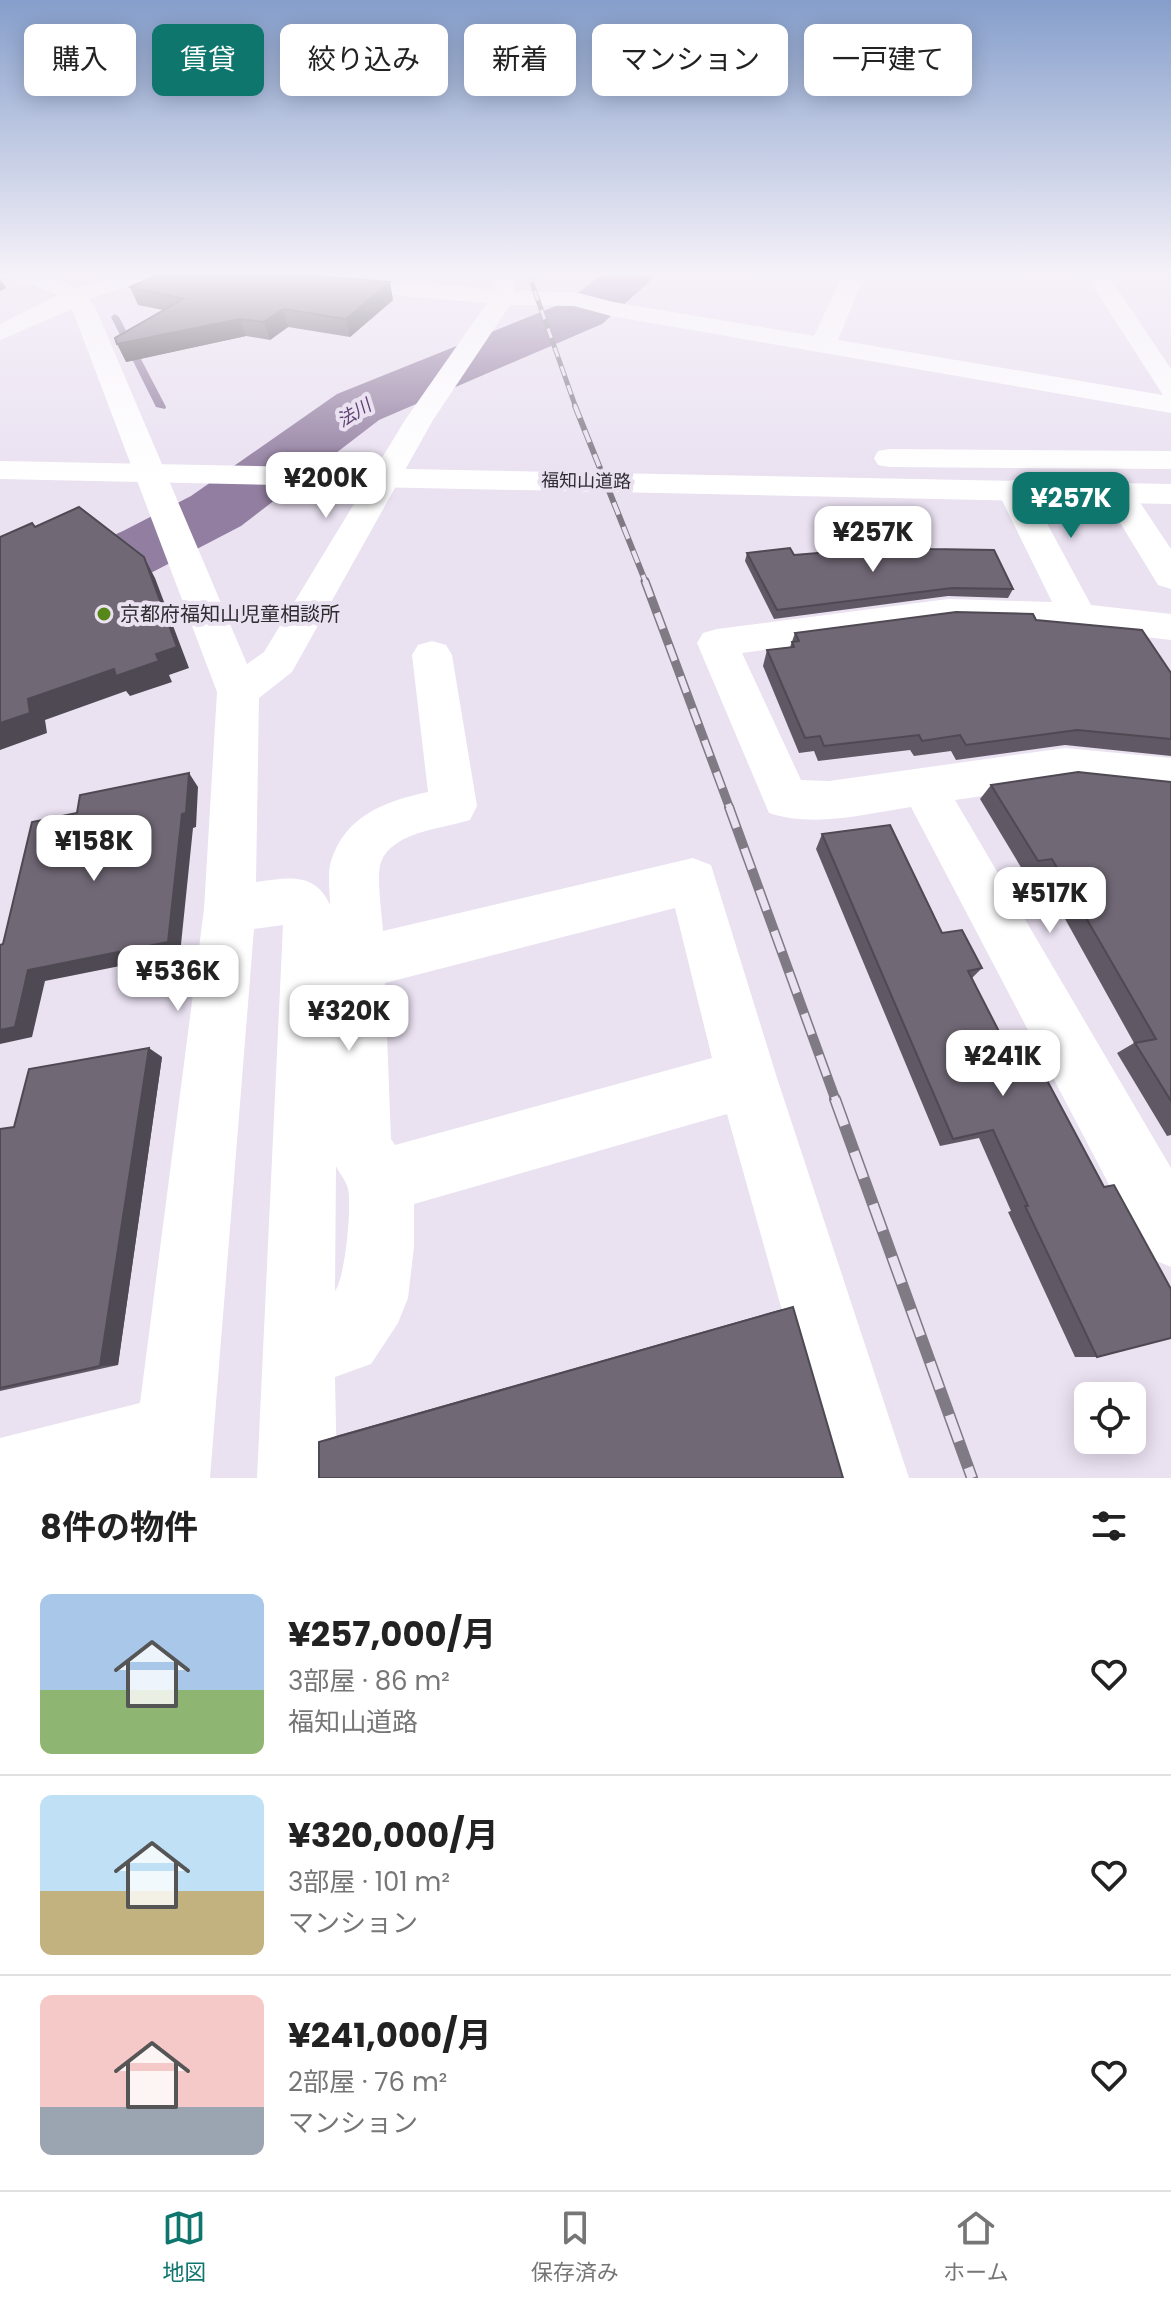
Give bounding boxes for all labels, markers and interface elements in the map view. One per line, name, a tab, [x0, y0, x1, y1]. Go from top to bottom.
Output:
chip: 購入	[24, 24, 136, 96]
chip: 賃貸	[152, 24, 264, 96]
chip: 絞り込み	[280, 24, 448, 96]
chip: 新着	[464, 24, 576, 96]
chip: マンション	[592, 24, 788, 96]
chip: 一戸建て	[804, 24, 972, 96]
water label: 法川	[332, 392, 377, 433]
pin: ¥200K	[270, 452, 382, 520]
text: ¥200K	[284, 460, 368, 496]
street label: 福知山道路	[541, 467, 631, 494]
pin: ¥257K	[1015, 472, 1127, 540]
text: ¥257K	[1030, 480, 1112, 516]
pin: ¥257K	[817, 506, 929, 574]
text: ¥257K	[832, 514, 914, 550]
place label: 京都府福知山児童相談所	[120, 600, 340, 628]
marker: 京都府福知山児童相談所	[95, 605, 113, 623]
pin: ¥158K	[38, 815, 150, 883]
text: ¥158K	[54, 823, 134, 859]
pin: ¥517K	[994, 867, 1106, 935]
text: ¥517K	[1012, 875, 1088, 911]
pin: ¥536K	[122, 945, 234, 1013]
text: ¥536K	[136, 953, 220, 989]
pin: ¥320K	[293, 985, 405, 1053]
text: ¥320K	[307, 993, 391, 1029]
pin: ¥241K	[947, 1030, 1059, 1098]
text: ¥241K	[964, 1038, 1042, 1074]
map controls	[1074, 1382, 1146, 1454]
button: locate	[1074, 1382, 1146, 1454]
text: 8件の物件	[40, 1503, 198, 1551]
icon: filters	[1087, 1504, 1131, 1548]
text: ¥257,000/月	[288, 1610, 496, 1658]
icon: home	[104, 1626, 200, 1722]
icon: heart	[1087, 1652, 1131, 1696]
text: 3部屋 · 86 m²	[288, 1663, 450, 1699]
text: 福知山道路	[288, 1704, 418, 1740]
text: ¥320,000/月	[288, 1811, 499, 1859]
icon: home	[104, 1827, 200, 1923]
icon: heart	[1087, 1853, 1131, 1897]
text: 3部屋 · 101 m²	[288, 1864, 450, 1900]
text: マンション	[288, 1905, 418, 1941]
text: ¥241,000/月	[288, 2011, 492, 2059]
icon: home	[104, 2027, 200, 2123]
icon: heart	[1087, 2053, 1131, 2097]
text: 2部屋 · 76 m²	[288, 2064, 447, 2100]
text: マンション	[288, 2105, 418, 2141]
tab: 地図	[162, 2206, 206, 2289]
tab: 保存済み	[531, 2206, 619, 2289]
tab: ホーム	[943, 2206, 1009, 2289]

